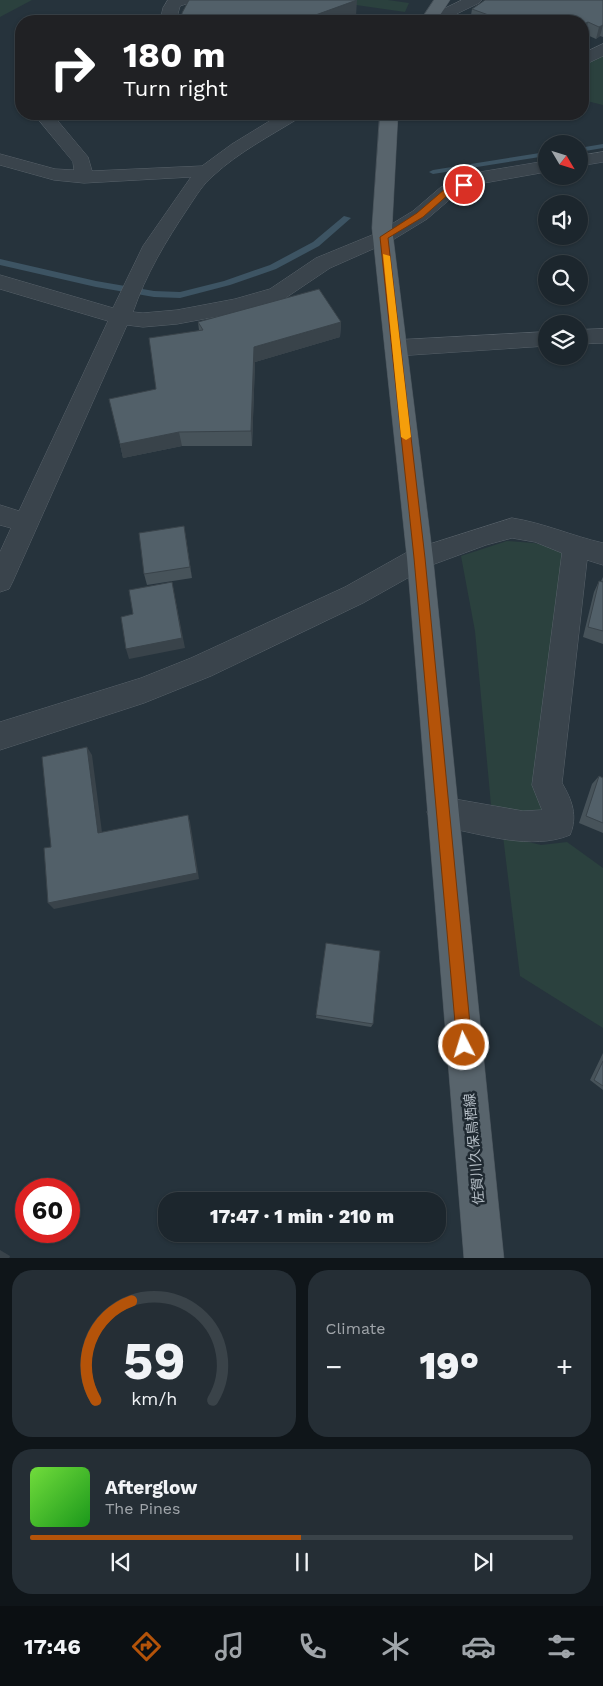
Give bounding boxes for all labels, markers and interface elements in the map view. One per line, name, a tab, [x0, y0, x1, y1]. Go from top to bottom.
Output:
text: 180 m	[123, 34, 226, 76]
icon: right	[40, 35, 105, 100]
text: Turn right	[123, 76, 228, 101]
north arrow	[538, 135, 588, 185]
map controls	[538, 135, 588, 365]
pin	[443, 164, 485, 206]
icon: arrive	[450, 171, 478, 199]
button: sound	[538, 195, 588, 245]
button: search	[538, 255, 588, 305]
button: layers	[538, 315, 588, 365]
position arrow	[437, 1018, 489, 1070]
street label: 佐賀川久保鳥栖線	[461, 1093, 487, 1205]
speed limit sign: 60	[15, 1178, 80, 1243]
text: 17:47 · 1 min · 210 m	[210, 1205, 394, 1228]
text: Climate	[326, 1319, 386, 1338]
text: 59	[123, 1331, 185, 1392]
text: 19°	[419, 1344, 479, 1388]
text: −	[326, 1350, 342, 1383]
text: +	[556, 1350, 573, 1383]
text: km/h	[131, 1388, 177, 1409]
text: Afterglow	[105, 1476, 197, 1499]
text: The Pines	[105, 1499, 181, 1518]
icon: previous	[107, 1548, 135, 1576]
icon: pause	[288, 1548, 316, 1576]
icon: next	[469, 1548, 497, 1576]
icon: directions	[129, 1629, 164, 1664]
icon: music	[212, 1629, 247, 1664]
icon: phone	[295, 1629, 330, 1664]
icon: climate	[378, 1629, 413, 1664]
icon: car	[461, 1629, 496, 1664]
icon: filters	[544, 1629, 579, 1664]
text: 17:46	[24, 1634, 81, 1659]

